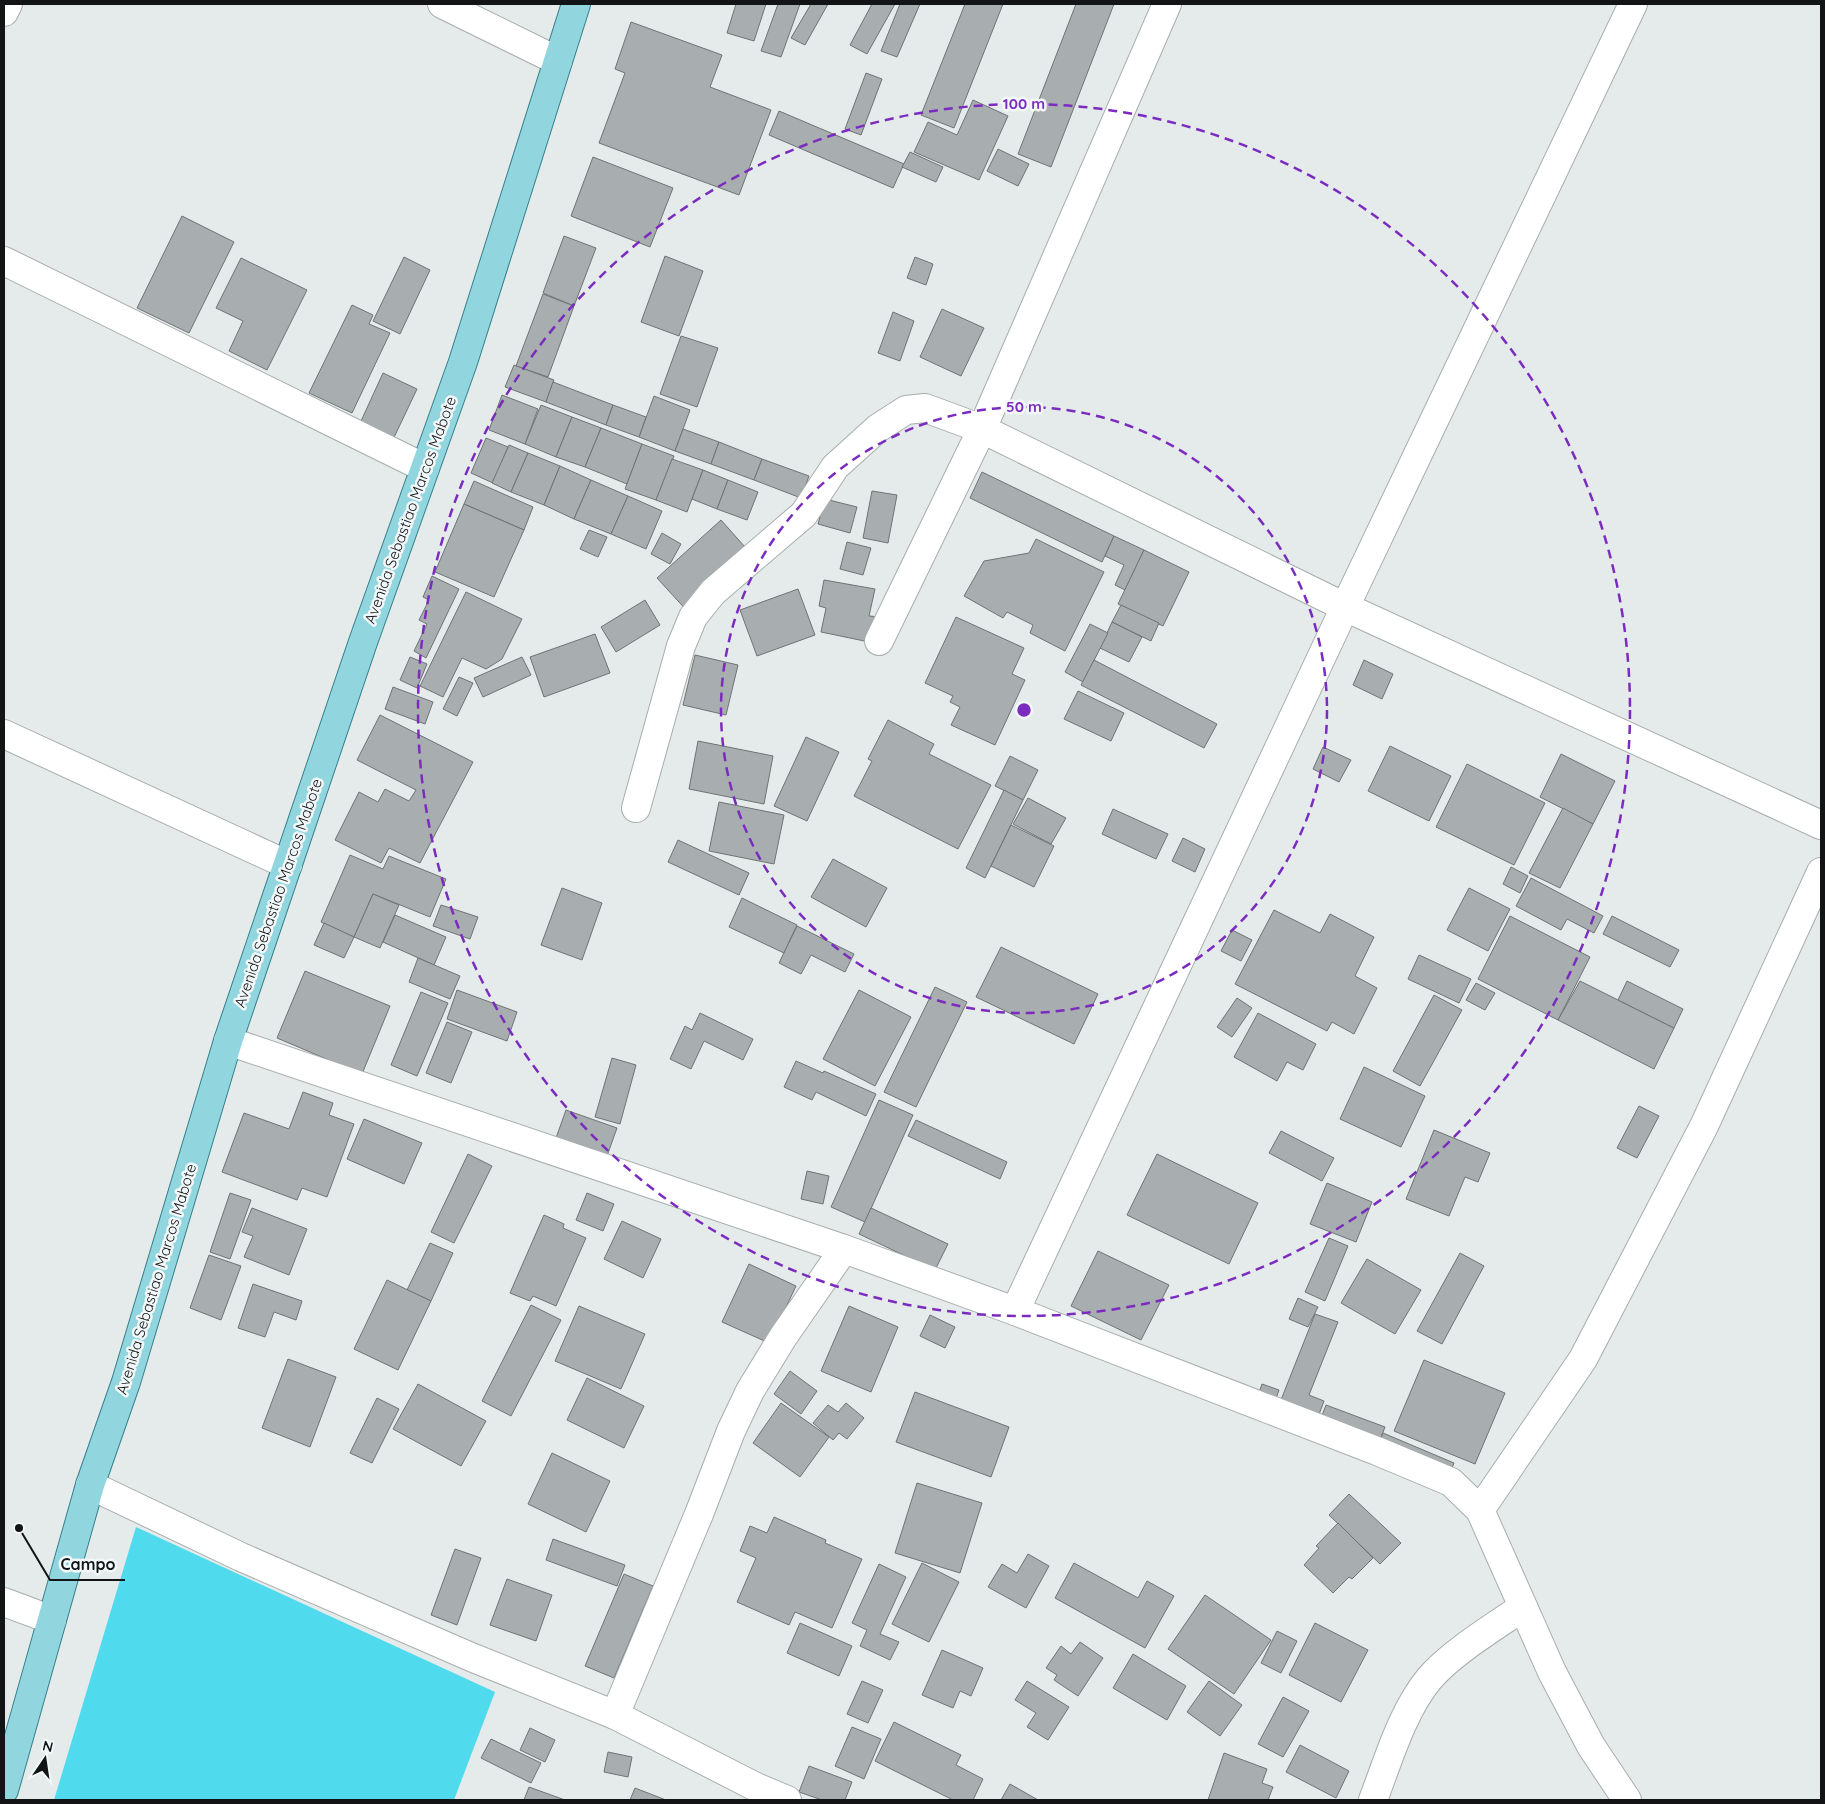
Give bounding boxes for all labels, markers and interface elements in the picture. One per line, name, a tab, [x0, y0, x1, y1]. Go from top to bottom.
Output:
text: 100 m	[1003, 94, 1045, 113]
street label: Avenida Sebastiao Marcos Mabote	[360, 394, 460, 626]
text: 50 m	[1006, 397, 1042, 416]
centre of rings	[1015, 701, 1033, 719]
street label: Avenida Sebastiao Marcos Mabote	[230, 776, 326, 1010]
street label: Avenida Sebastiao Marcos Mabote	[112, 1161, 200, 1397]
callout: Campo	[50, 1549, 125, 1580]
text: Campo	[61, 1554, 115, 1574]
north arrow	[20, 1734, 70, 1784]
text: N	[41, 1736, 55, 1756]

